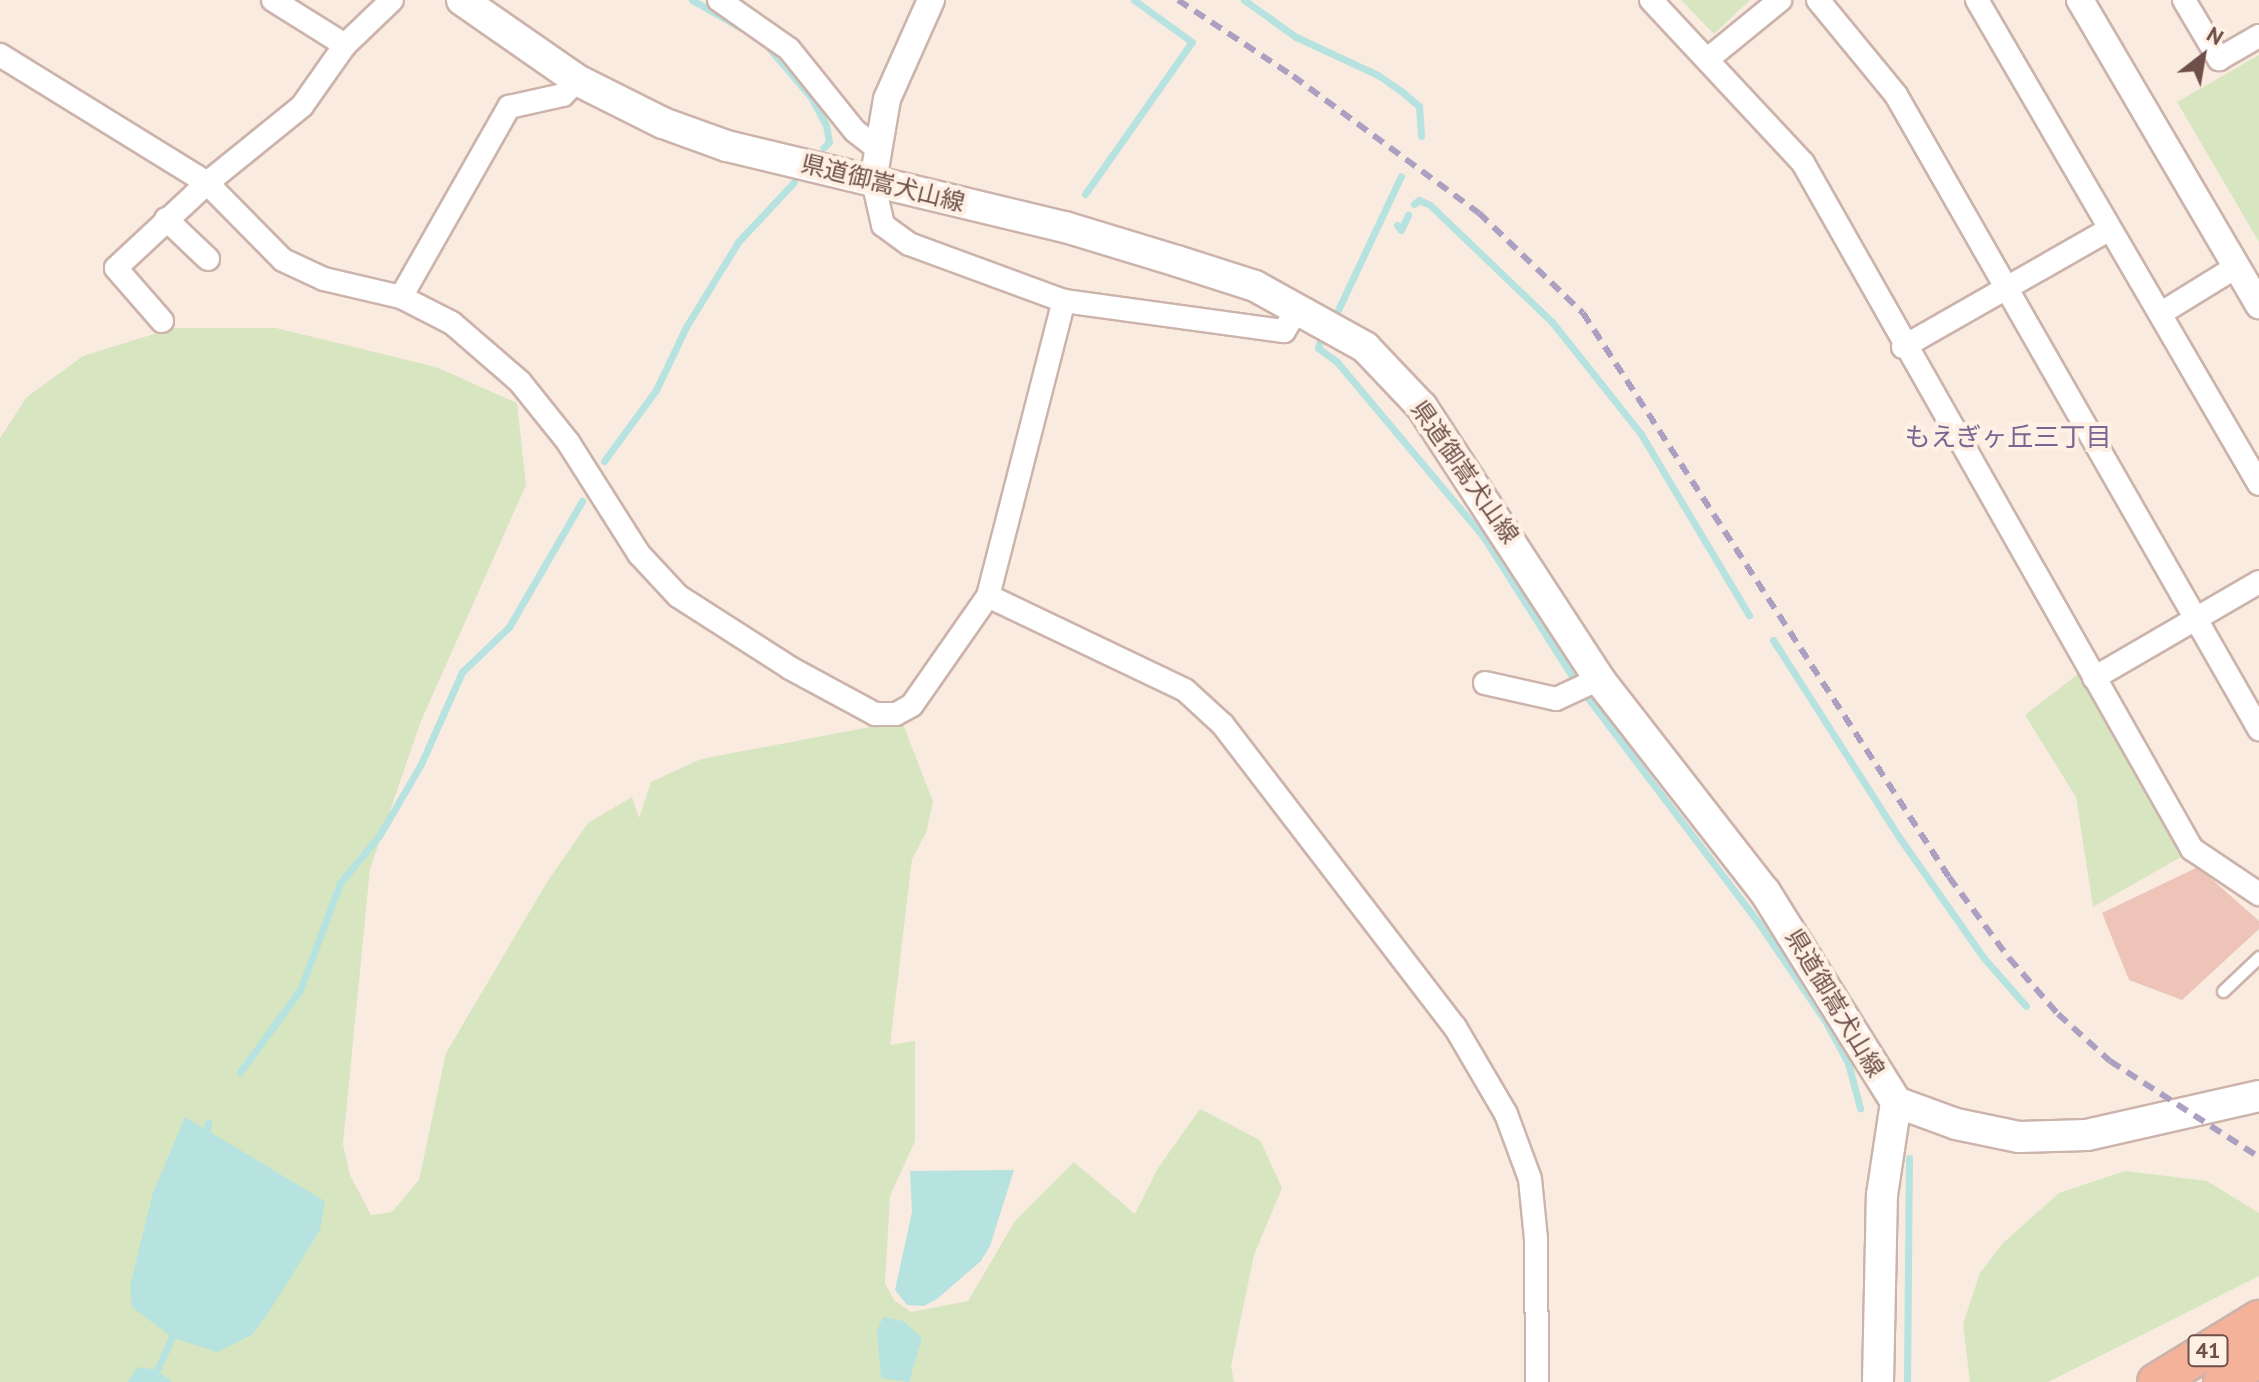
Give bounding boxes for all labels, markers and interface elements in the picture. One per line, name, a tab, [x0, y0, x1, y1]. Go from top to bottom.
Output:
north arrow	[2163, 16, 2243, 96]
text: N	[2202, 20, 2229, 51]
street label: 県道御嵩犬山線	[798, 149, 968, 217]
street label: 県道御嵩犬山線	[1405, 395, 1525, 549]
district label: もえぎヶ丘三丁目	[1904, 421, 2112, 453]
street label: 県道御嵩犬山線	[1779, 924, 1891, 1082]
road number: 41	[2186, 1333, 2230, 1369]

